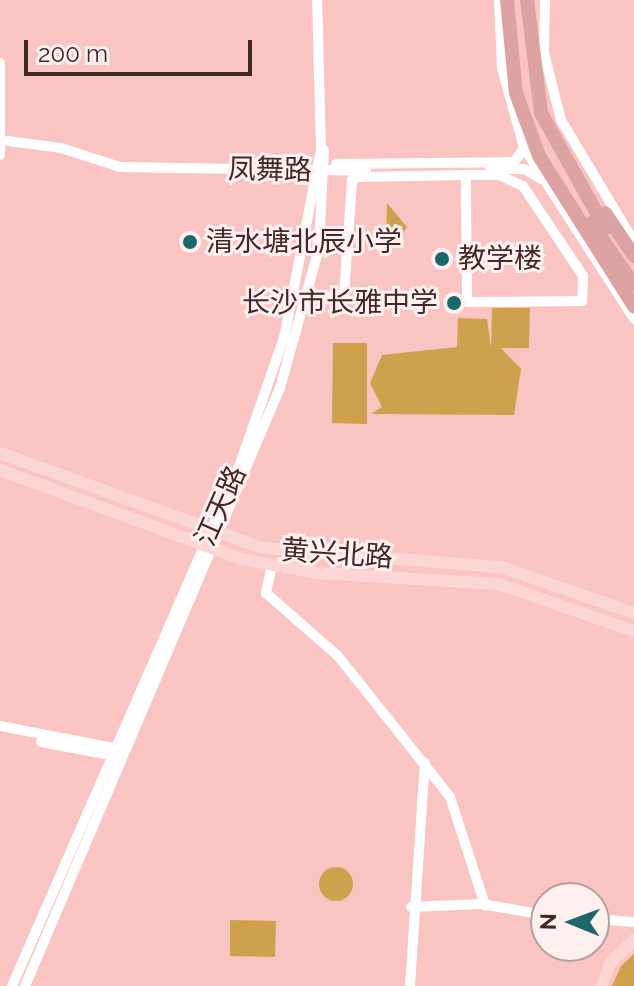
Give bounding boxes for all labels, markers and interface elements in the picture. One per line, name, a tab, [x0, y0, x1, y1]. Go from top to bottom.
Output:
scale bar	[28, 24, 256, 74]
text: 200 m	[38, 39, 108, 68]
street label: 凤舞路	[228, 152, 312, 188]
place label: 清水塘北辰小学	[206, 225, 402, 259]
marker: 清水塘北辰小学	[181, 233, 199, 251]
place label: 教学楼	[458, 242, 542, 276]
marker: 教学楼	[433, 250, 451, 268]
place label: 长沙市长雅中学	[242, 286, 438, 320]
marker: 长沙市长雅中学	[445, 294, 463, 312]
street label: 江天路	[189, 461, 253, 551]
street label: 黄兴北路	[280, 533, 394, 575]
north arrow	[530, 882, 610, 962]
text: N	[535, 913, 561, 930]

